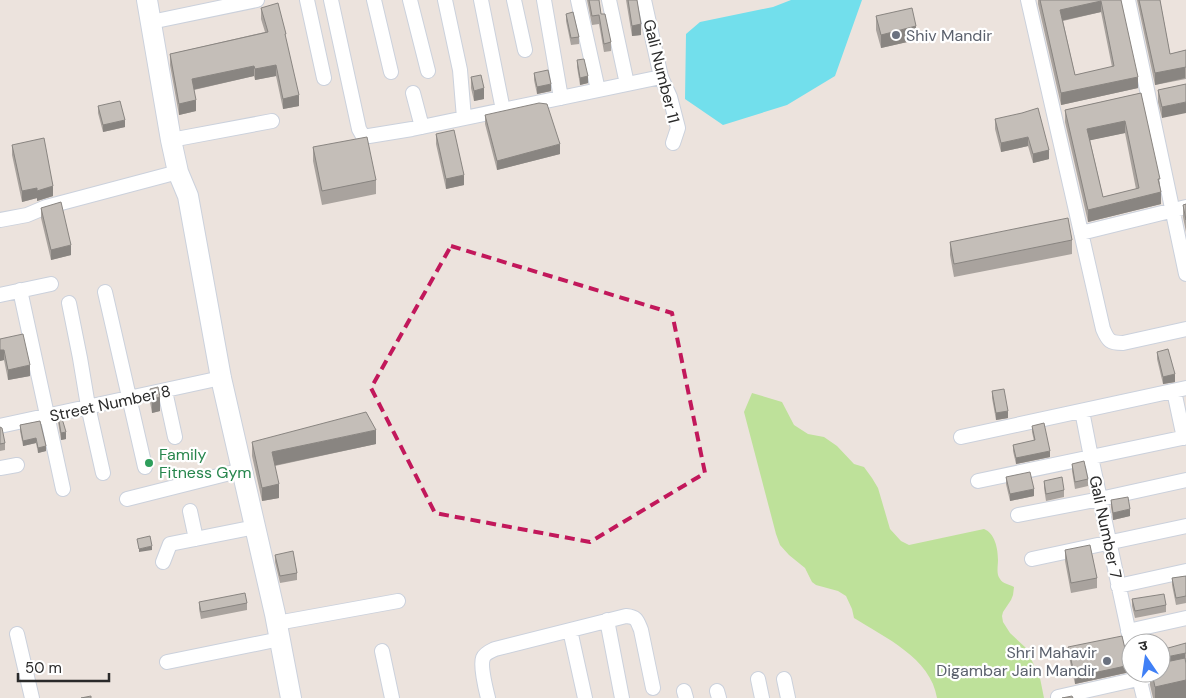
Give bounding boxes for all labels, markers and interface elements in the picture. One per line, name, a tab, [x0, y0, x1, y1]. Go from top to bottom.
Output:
street label: Gali Number 11	[638, 17, 685, 125]
place label: Shiv Mandir	[906, 25, 992, 46]
marker: Shiv Mandir	[890, 29, 902, 41]
street label: Street Number 8	[48, 380, 172, 427]
place label: Family Fitness Gym	[159, 444, 252, 483]
marker: Family Fitness Gym	[143, 457, 155, 469]
street label: Gali Number 7	[1084, 474, 1127, 581]
north arrow	[1121, 633, 1171, 683]
text: उ	[1137, 635, 1150, 655]
place label: Shri Mahavir Digambar Jain Mandir	[936, 642, 1097, 681]
scale bar	[18, 650, 109, 682]
marker: Shri Mahavir Digambar Jain Mandir	[1101, 655, 1113, 667]
text: 50 m	[25, 658, 62, 678]

